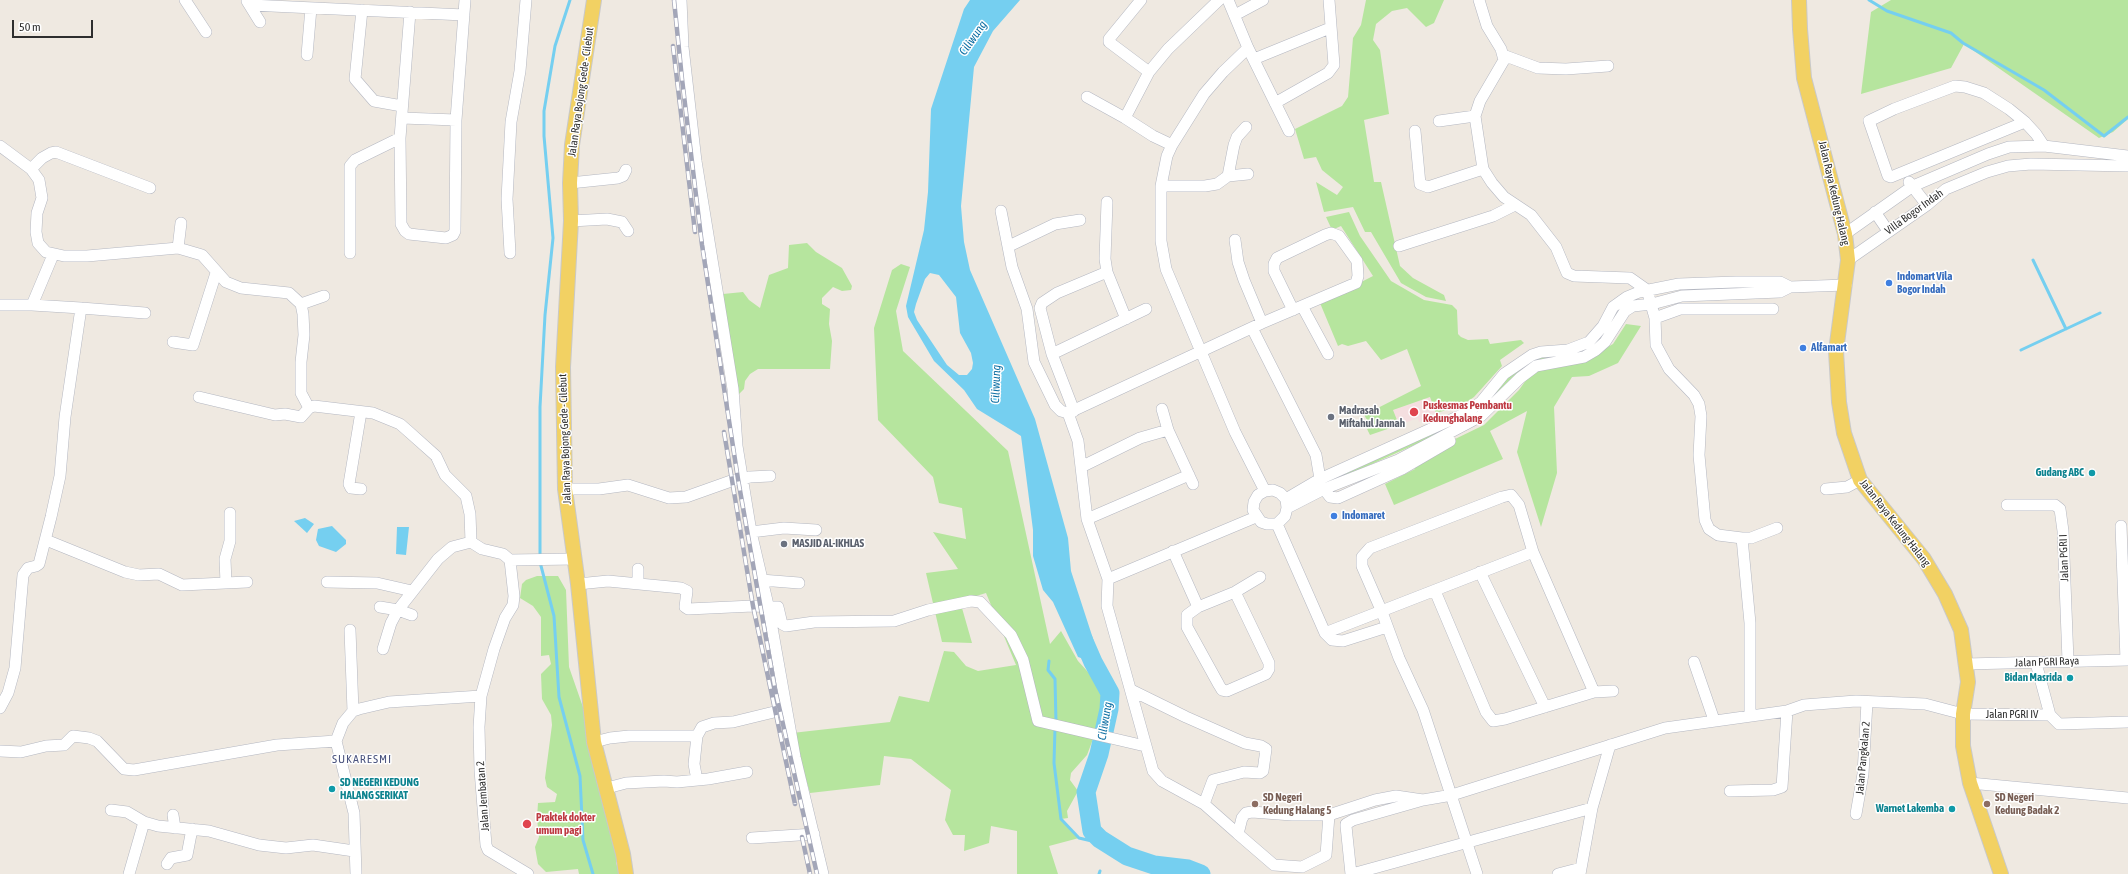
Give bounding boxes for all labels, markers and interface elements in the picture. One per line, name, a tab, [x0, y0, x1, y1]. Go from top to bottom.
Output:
scale bar	[14, 12, 95, 38]
water label: Ciliwung	[956, 18, 990, 58]
text: 50 m	[19, 20, 41, 34]
street label: Jalan Raya Bojong Gede - Cilebut	[565, 26, 597, 158]
street label: Jalan Raya Kedung Halang	[1816, 139, 1852, 247]
street label: Villa Bogor Indah	[1882, 186, 1946, 238]
place label: Indomart Vila Bogor Indah	[1897, 270, 1952, 296]
marker: Indomart Vila Bogor Indah	[1884, 278, 1894, 288]
place label: Alfamart	[1811, 341, 1847, 355]
marker: Alfamart	[1798, 343, 1808, 353]
water label: Ciliwung	[988, 364, 1004, 404]
street label: Jalan Raya Bojong Gede - Cilebut	[556, 374, 574, 504]
place label: Puskesmas Pembantu Kedunghalang	[1423, 399, 1512, 425]
place label: Madrasah Miftahul Jannah	[1339, 404, 1405, 430]
marker: Puskesmas Pembantu Kedunghalang	[1408, 406, 1420, 418]
marker: Madrasah Miftahul Jannah	[1326, 412, 1336, 422]
place label: Gudang ABC	[2035, 466, 2084, 480]
marker: Gudang ABC	[2087, 468, 2097, 478]
street label: Jalan Raya Kedung Halang	[1857, 477, 1933, 569]
place label: Indomaret	[1342, 509, 1385, 523]
marker: Indomaret	[1329, 511, 1339, 521]
street label: Jalan PGRI I	[2057, 534, 2071, 582]
place label: MASJID AL-IKHLAS	[792, 537, 864, 551]
marker: MASJID AL-IKHLAS	[779, 539, 789, 549]
street label: Jalan PGRI Raya	[2014, 654, 2080, 670]
place label: Bidan Masrida	[2005, 671, 2062, 685]
marker: Bidan Masrida	[2065, 673, 2075, 683]
water label: Ciliwung	[1095, 701, 1115, 741]
street label: Jalan PGRI IV	[1986, 708, 2038, 722]
street label: Jalan Pangkalan 2	[1853, 721, 1873, 795]
district label: SUKARESMI	[332, 752, 392, 766]
street label: Jalan Jembatan 2	[474, 760, 492, 832]
place label: SD NEGERI KEDUNG HALANG SERIKAT	[340, 776, 419, 802]
marker: SD NEGERI KEDUNG HALANG SERIKAT	[327, 784, 337, 794]
place label: SD Negeri Kedung Halang 5	[1263, 791, 1331, 817]
place label: SD Negeri Kedung Badak 2	[1995, 791, 2059, 817]
marker: SD Negeri Kedung Halang 5	[1250, 799, 1260, 809]
marker: SD Negeri Kedung Badak 2	[1982, 799, 1992, 809]
place label: Warnet Lakemba	[1876, 802, 1944, 816]
marker: Warnet Lakemba	[1947, 804, 1957, 814]
place label: Praktek dokter umum pagi	[536, 811, 595, 837]
marker: Praktek dokter umum pagi	[521, 818, 533, 830]

